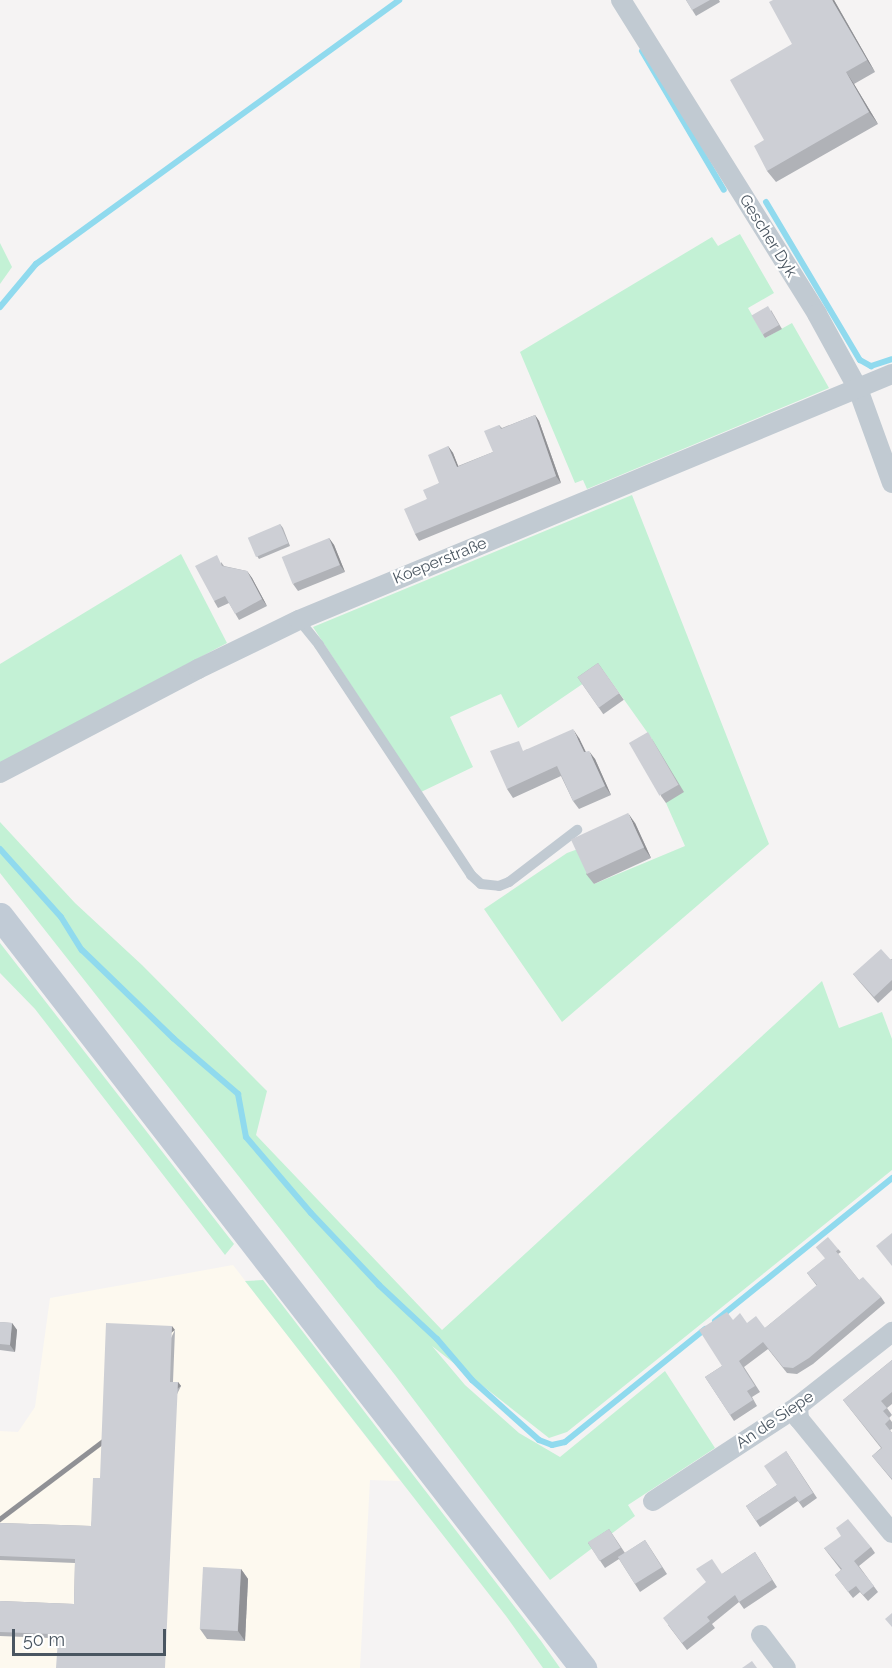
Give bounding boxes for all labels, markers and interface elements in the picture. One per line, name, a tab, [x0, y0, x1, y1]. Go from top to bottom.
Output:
street label: Gescher Dyk	[735, 191, 801, 281]
street label: Koeperstraße	[390, 534, 490, 588]
street label: An de Siepe	[733, 1387, 817, 1453]
scale bar	[15, 1617, 170, 1655]
text: 50 m	[23, 1629, 65, 1650]

